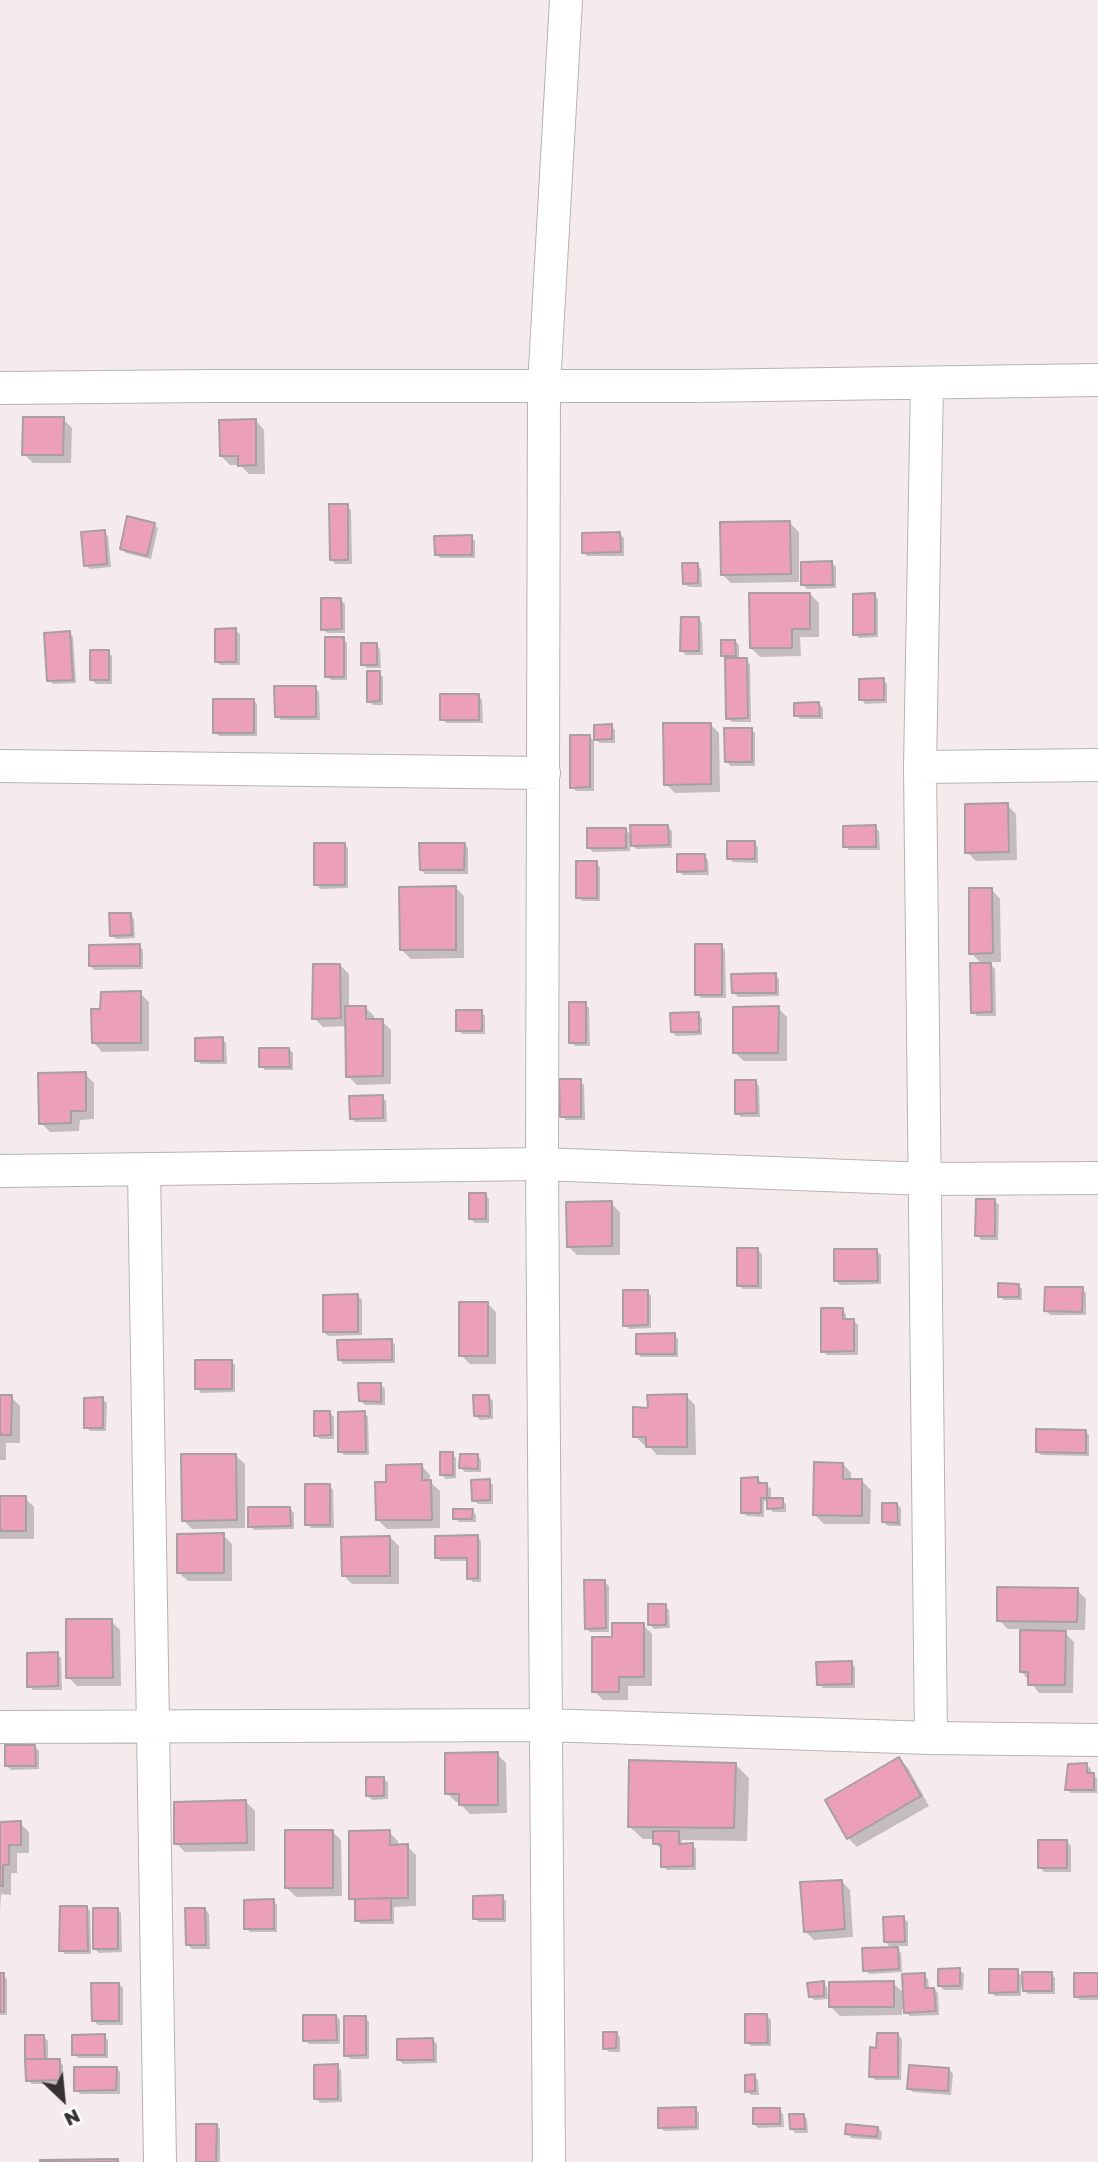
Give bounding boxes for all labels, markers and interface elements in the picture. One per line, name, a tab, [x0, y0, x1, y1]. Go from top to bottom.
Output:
north arrow	[28, 2064, 98, 2134]
text: N	[61, 2105, 84, 2132]

